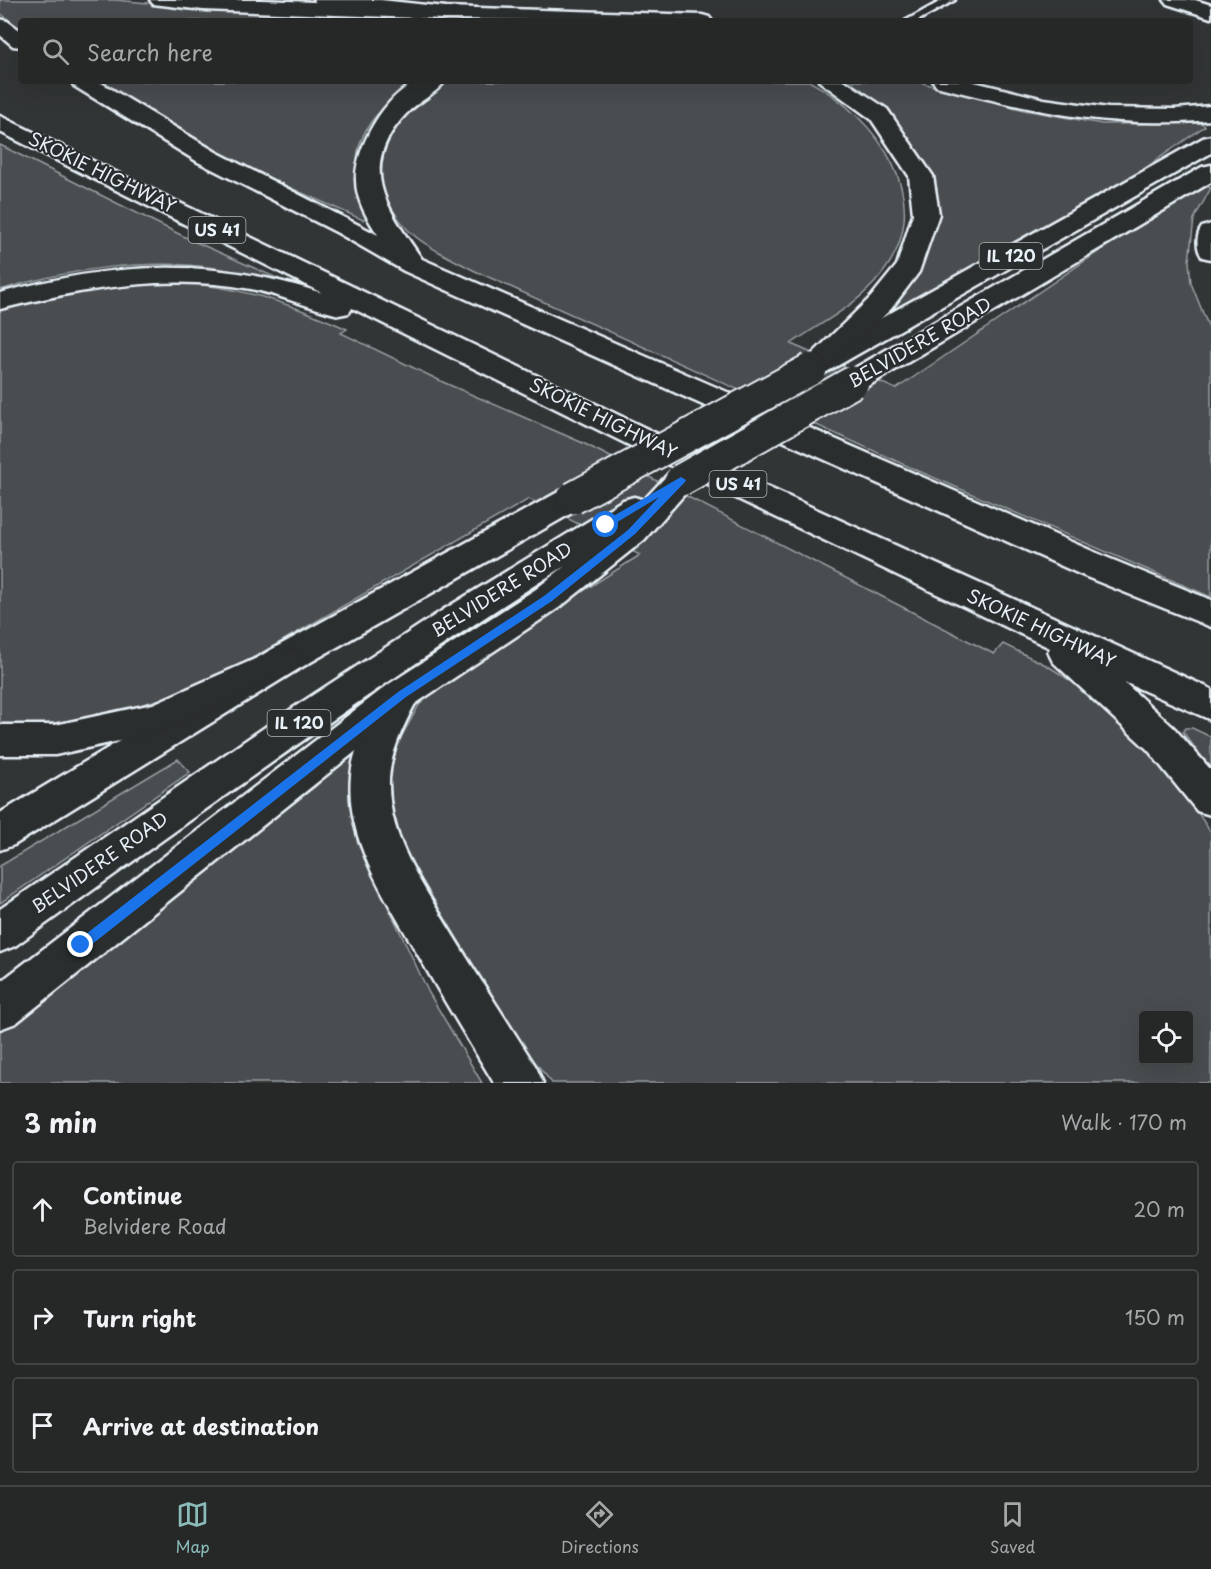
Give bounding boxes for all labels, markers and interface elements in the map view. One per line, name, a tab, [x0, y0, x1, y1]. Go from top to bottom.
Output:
search box	[18, 18, 1193, 84]
icon: search	[39, 35, 72, 68]
text: Search here	[87, 35, 213, 68]
street label: SKOKIE HIGHWAY	[24, 124, 181, 219]
road number: US 41	[188, 217, 246, 243]
road number: IL 120	[980, 243, 1042, 269]
street label: BELVIDERE ROAD	[842, 290, 996, 394]
street label: SKOKIE HIGHWAY	[525, 370, 682, 465]
road number: US 41	[710, 471, 766, 497]
route start	[592, 511, 618, 537]
street label: BELVIDERE ROAD	[425, 534, 577, 643]
street label: SKOKIE HIGHWAY	[963, 581, 1121, 674]
road number: IL 120	[268, 710, 330, 736]
street label: BELVIDERE ROAD	[25, 804, 173, 919]
route end	[67, 931, 93, 957]
map controls	[1139, 1011, 1193, 1065]
button: locate	[1139, 1011, 1193, 1065]
text: 3 min	[24, 1103, 97, 1142]
text: Walk · 170 m	[1061, 1107, 1187, 1137]
text: Continue	[83, 1178, 182, 1211]
icon: ahead	[26, 1193, 59, 1226]
text: 20 m	[1133, 1194, 1185, 1224]
text: Belvidere Road	[83, 1211, 227, 1241]
icon: right	[26, 1301, 59, 1334]
text: Turn right	[83, 1301, 196, 1334]
text: 150 m	[1125, 1302, 1185, 1332]
icon: arrive	[26, 1409, 59, 1442]
text: Arrive at destination	[83, 1409, 319, 1442]
tab: Map	[176, 1498, 210, 1558]
tab: Directions	[561, 1498, 639, 1558]
tab: Saved	[990, 1498, 1035, 1558]

